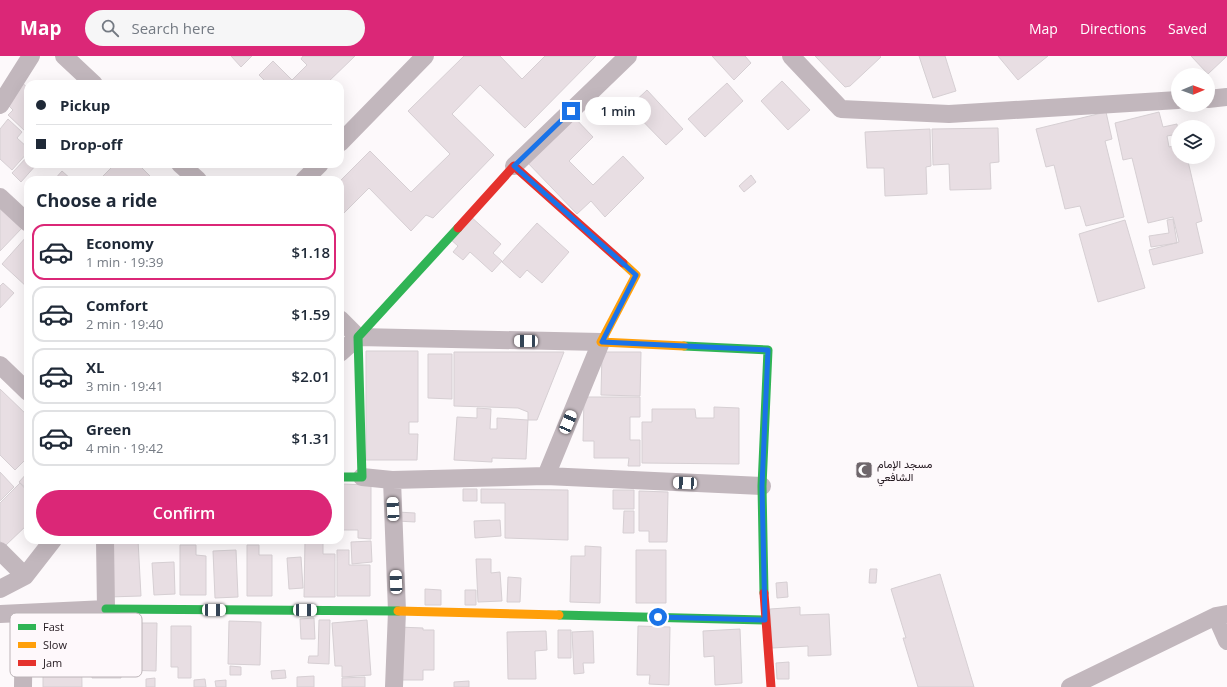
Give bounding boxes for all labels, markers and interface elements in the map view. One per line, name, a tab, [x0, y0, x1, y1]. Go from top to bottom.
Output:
search box	[85, 10, 365, 46]
text: Map	[20, 15, 61, 41]
icon: search	[99, 17, 121, 39]
text: Search here	[131, 18, 215, 38]
text: Map	[1029, 19, 1058, 38]
text: Directions	[1080, 19, 1146, 38]
text: Saved	[1168, 19, 1207, 38]
north arrow	[1171, 68, 1215, 112]
map controls	[1171, 68, 1215, 164]
text: Pickup	[60, 95, 110, 115]
callout: 1 min	[585, 97, 651, 125]
route end	[562, 102, 580, 120]
text: 1 min	[600, 102, 636, 120]
button: layers	[1171, 120, 1215, 164]
text: Drop-off	[60, 134, 122, 154]
text: Choose a ride	[36, 188, 157, 212]
text: Economy	[86, 233, 154, 253]
icon: car	[38, 234, 74, 270]
text: $1.18	[292, 242, 330, 262]
text: 1 min · 19:39	[86, 253, 163, 271]
text: Comfort	[86, 295, 148, 315]
icon: car	[38, 296, 74, 332]
text: $1.59	[292, 304, 330, 324]
text: 2 min · 19:40	[86, 315, 163, 333]
car	[514, 335, 538, 347]
text: XL	[86, 357, 104, 377]
icon: car	[38, 358, 74, 394]
text: $2.01	[292, 366, 330, 386]
text: 3 min · 19:41	[86, 377, 163, 395]
car	[558, 409, 578, 435]
text: Green	[86, 419, 131, 439]
icon: car	[38, 420, 74, 456]
text: $1.31	[292, 428, 330, 448]
text: 4 min · 19:42	[86, 439, 163, 457]
place label: مسجد الإمام الشافعي	[877, 456, 933, 487]
mosque icon: مسجد الإمام الشافعي	[854, 460, 874, 480]
car	[673, 476, 697, 490]
button: Confirm	[36, 490, 332, 536]
car	[386, 497, 400, 521]
car	[390, 570, 402, 594]
car	[202, 604, 226, 616]
car	[293, 604, 317, 616]
route start	[649, 608, 667, 626]
legend	[10, 613, 142, 677]
text: Fast	[43, 619, 64, 634]
text: Slow	[43, 637, 67, 652]
text: Jam	[42, 655, 62, 670]

